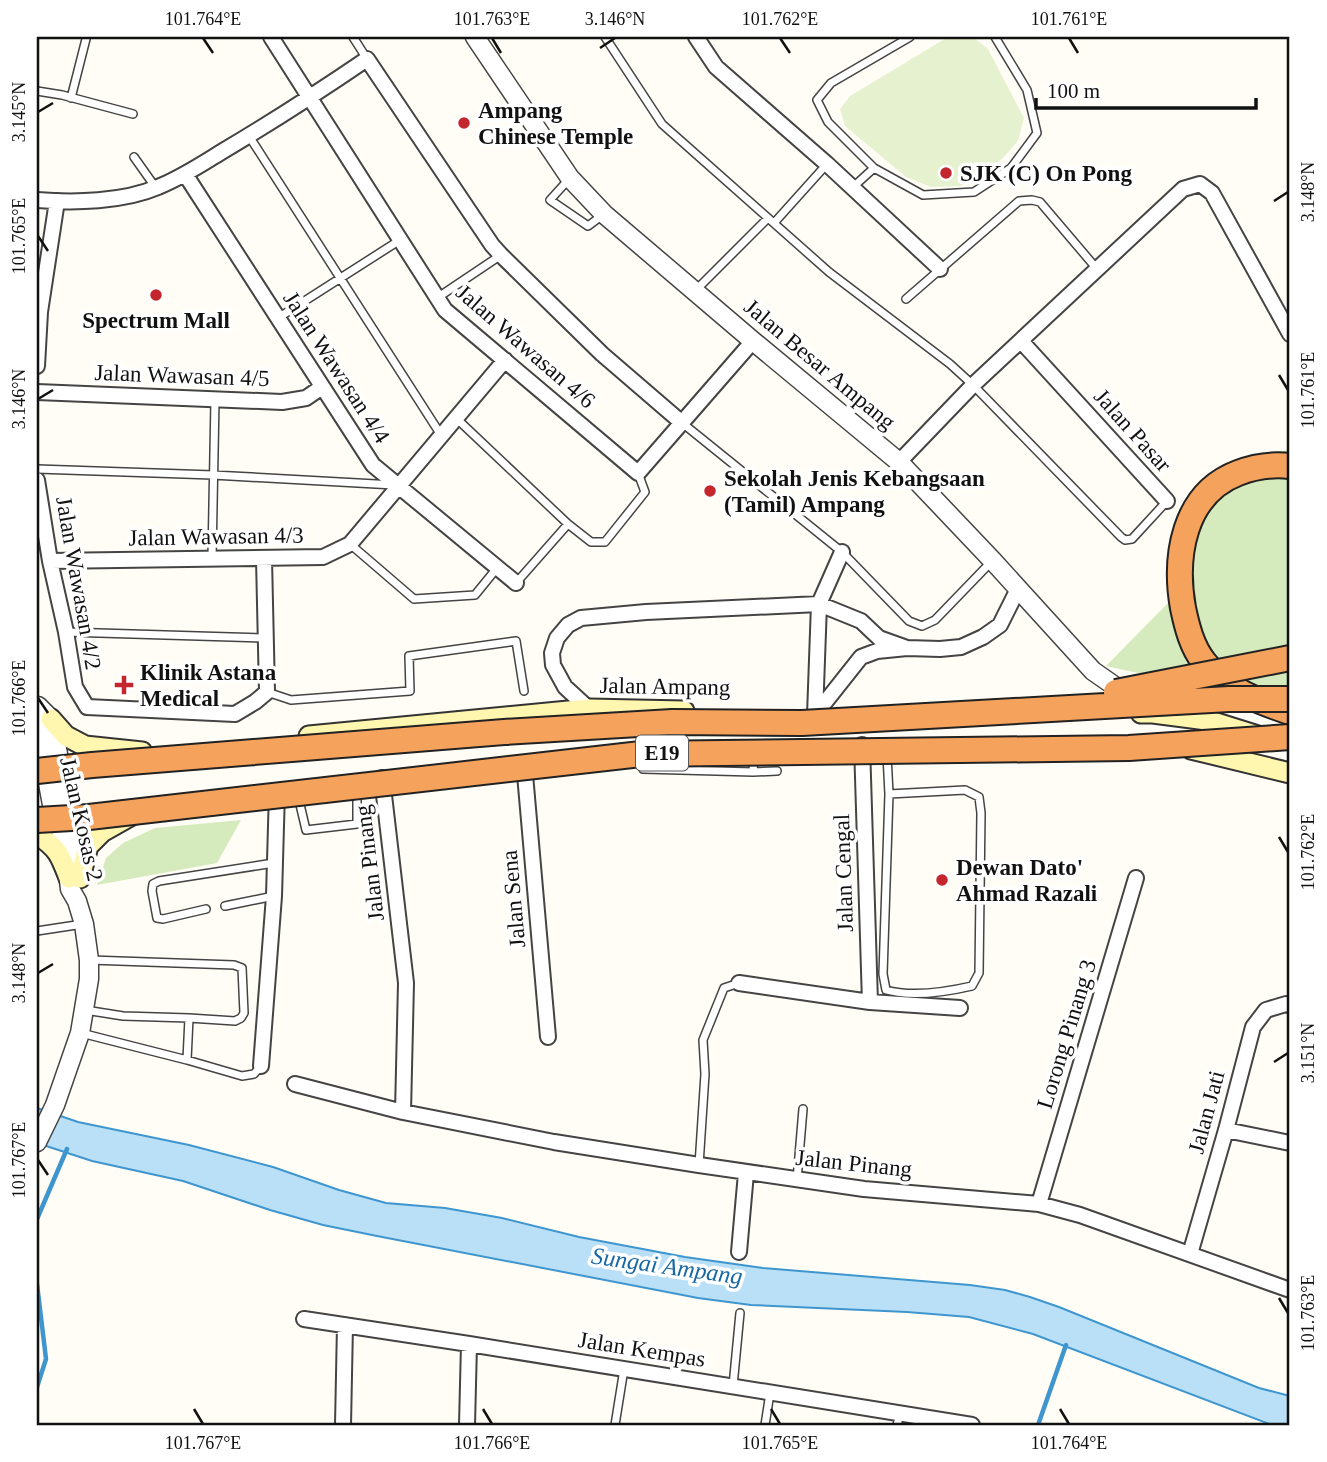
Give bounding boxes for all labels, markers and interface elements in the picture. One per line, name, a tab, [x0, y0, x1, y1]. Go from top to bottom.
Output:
text: 101.764°E	[165, 9, 241, 29]
text: 101.763°E	[454, 9, 530, 29]
text: 3.146°N	[585, 9, 645, 29]
text: 101.762°E	[742, 9, 818, 29]
text: 101.761°E	[1031, 9, 1107, 29]
scale bar	[1036, 66, 1257, 110]
text: 100 m	[1047, 79, 1100, 103]
text: 3.145°N	[9, 82, 29, 142]
place label: Ampang Chinese Temple	[478, 98, 633, 149]
marker: Ampang Chinese Temple	[456, 115, 472, 131]
place label: SJK (C) On Pong	[960, 161, 1132, 186]
text: 3.148°N	[1298, 162, 1318, 222]
marker: SJK (C) On Pong	[938, 165, 954, 181]
text: 101.765°E	[9, 198, 29, 274]
street label: Jalan Wawasan 4/6	[451, 279, 600, 413]
marker: Spectrum Mall	[148, 287, 164, 303]
street label: Jalan Wawasan 4/4	[278, 287, 395, 448]
street label: Jalan Besar Ampang	[739, 294, 901, 435]
place label: Spectrum Mall	[82, 308, 230, 333]
text: 101.761°E	[1298, 352, 1318, 428]
street label: Jalan Wawasan 4/5	[94, 360, 270, 391]
text: 3.146°N	[9, 369, 29, 429]
street label: Jalan Pasar	[1089, 384, 1177, 477]
place label: Sekolah Jenis Kebangsaan (Tamil) Ampang	[724, 466, 985, 517]
marker: Sekolah Jenis Kebangsaan (Tamil) Ampang	[702, 483, 718, 499]
street label: Jalan Wawasan 4/2	[51, 495, 106, 672]
street label: Jalan Wawasan 4/3	[128, 522, 304, 551]
text: 101.766°E	[9, 660, 29, 736]
place label: Klinik Astana Medical	[140, 660, 277, 711]
street label: Jalan Ampang	[599, 673, 731, 700]
marker: Klinik Astana Medical	[114, 675, 134, 695]
road number: E19	[636, 736, 688, 770]
street label: Jalan Kosas 2	[55, 755, 108, 884]
street label: Jalan Pinang	[350, 803, 389, 922]
street label: Jalan Cengal	[829, 814, 858, 932]
text: 101.762°E	[1298, 814, 1318, 890]
street label: Jalan Sena	[497, 849, 530, 949]
place label: Dewan Dato' Ahmad Razali	[956, 855, 1098, 906]
marker: Dewan Dato' Ahmad Razali	[934, 872, 950, 888]
text: 3.148°N	[9, 943, 29, 1003]
street label: Lorong Pinang 3	[1032, 957, 1101, 1112]
text: 3.151°N	[1298, 1023, 1318, 1083]
street label: Jalan Jati	[1183, 1068, 1230, 1156]
text: 101.767°E	[9, 1122, 29, 1198]
street label: Jalan Pinang	[795, 1145, 914, 1182]
water label: Sungai Ampang	[590, 1243, 744, 1289]
text: 101.763°E	[1298, 1275, 1318, 1351]
street label: Jalan Kempas	[577, 1327, 707, 1372]
text: 101.767°E	[165, 1433, 241, 1453]
text: 101.766°E	[454, 1433, 530, 1453]
text: 101.765°E	[742, 1433, 818, 1453]
text: 101.764°E	[1031, 1433, 1107, 1453]

